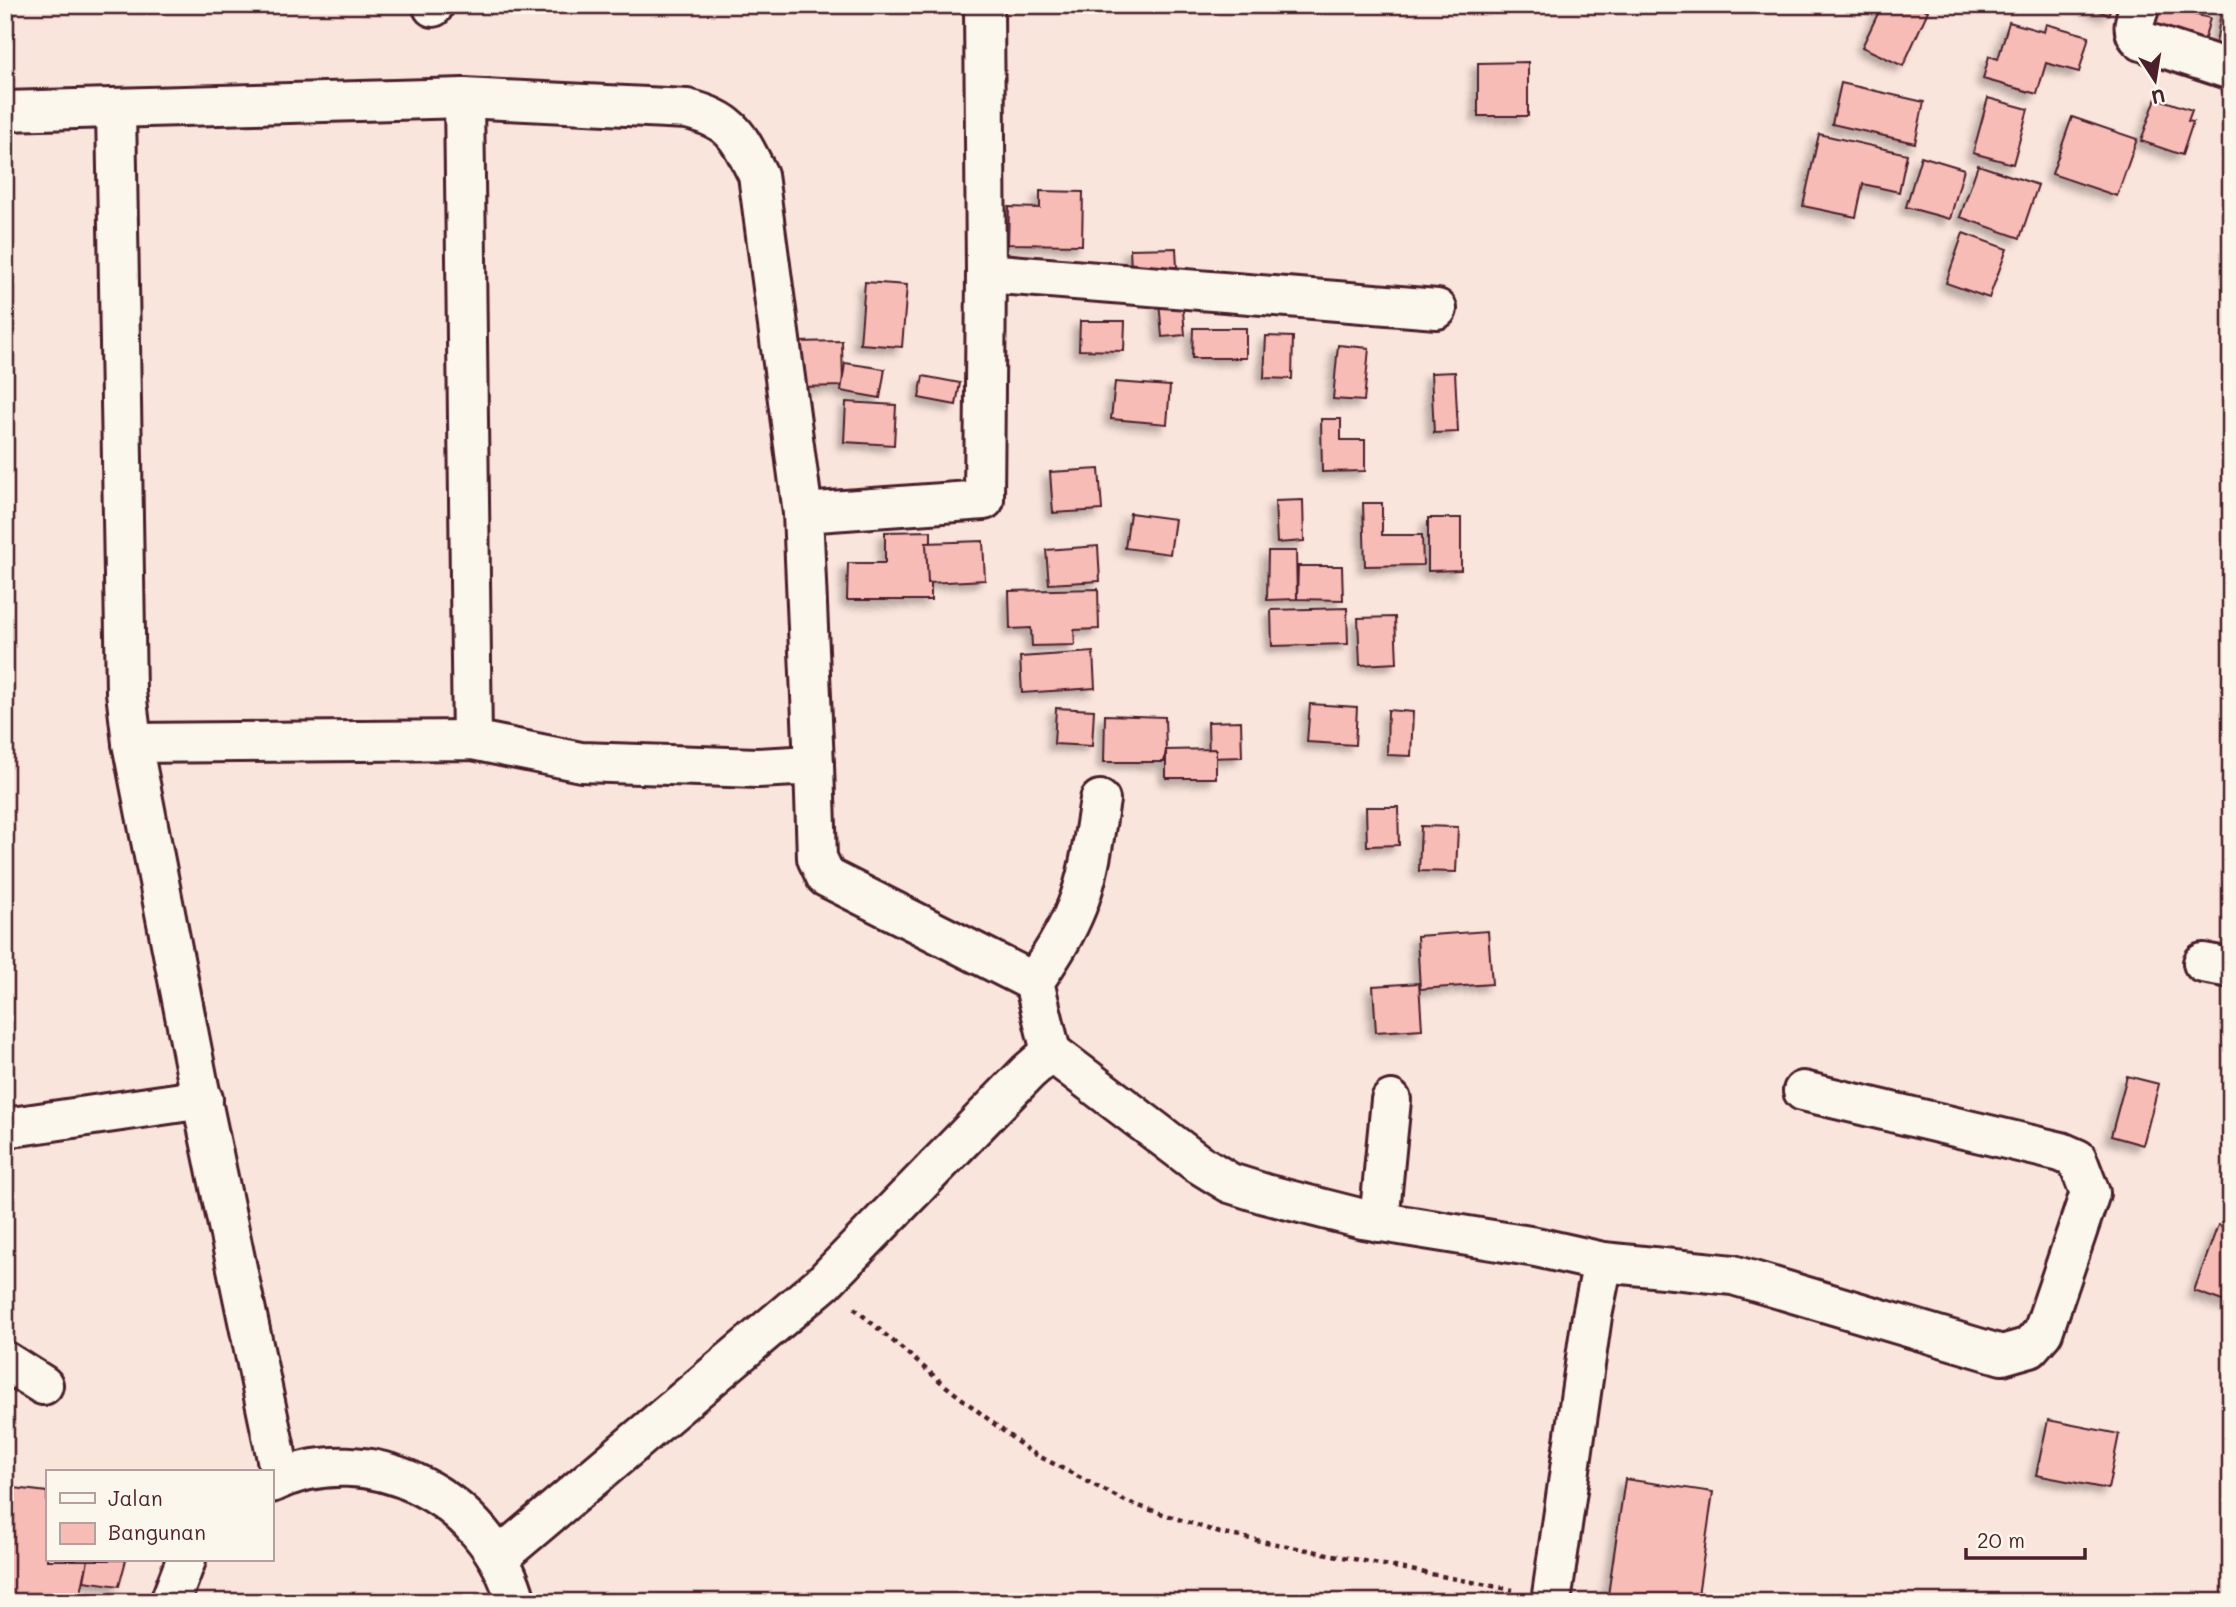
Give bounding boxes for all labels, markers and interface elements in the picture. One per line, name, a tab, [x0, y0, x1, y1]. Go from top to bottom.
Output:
north arrow	[2120, 46, 2190, 116]
text: U	[2149, 83, 2168, 111]
legend	[46, 1470, 273, 1562]
text: Jalan	[108, 1484, 163, 1511]
scale bar	[1966, 1516, 2086, 1560]
text: Bangunan	[108, 1518, 206, 1545]
text: 20 m	[1977, 1526, 2025, 1553]

